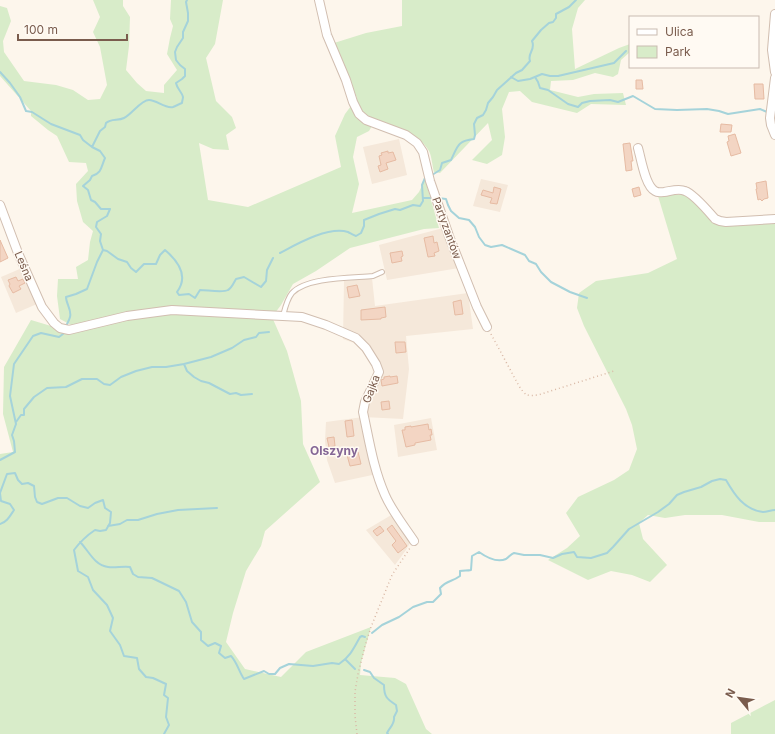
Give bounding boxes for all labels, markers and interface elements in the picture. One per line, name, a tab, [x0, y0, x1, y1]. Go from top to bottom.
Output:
scale bar	[18, 16, 127, 42]
legend	[629, 16, 759, 68]
text: 100 m	[24, 22, 58, 37]
text: Ulica	[665, 24, 693, 39]
text: Park	[665, 44, 691, 59]
street label: Partyzantów	[429, 195, 465, 261]
street label: Leśna	[11, 249, 37, 283]
street label: Gajka	[359, 373, 383, 405]
district label: Olszyny	[310, 443, 359, 458]
north arrow	[719, 678, 759, 718]
text: N	[722, 686, 738, 700]

